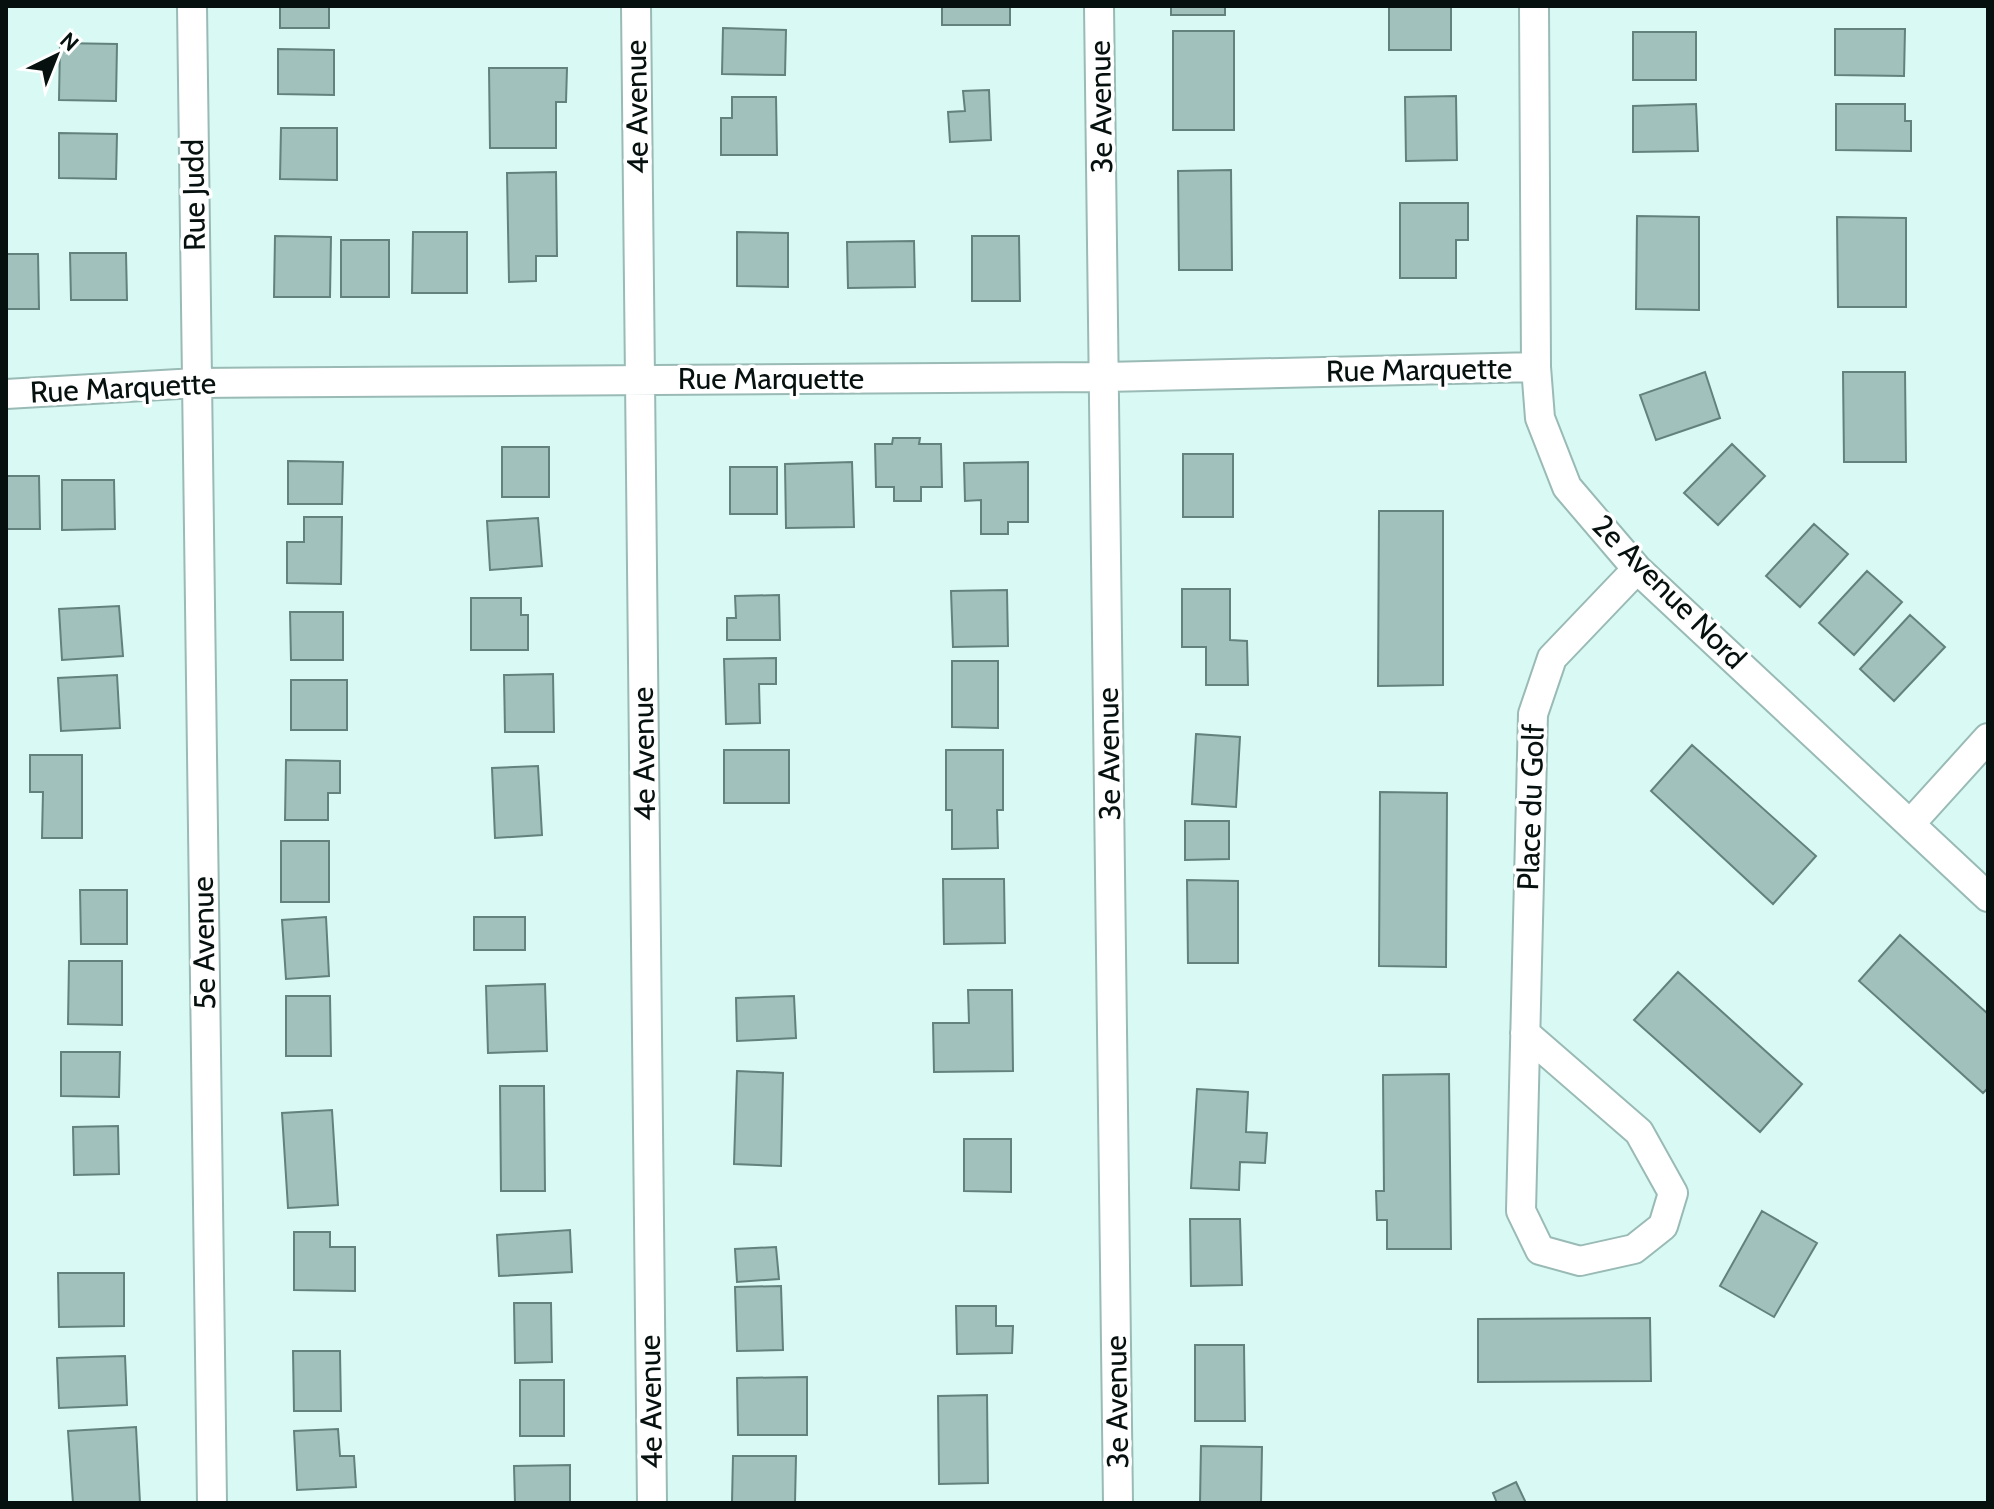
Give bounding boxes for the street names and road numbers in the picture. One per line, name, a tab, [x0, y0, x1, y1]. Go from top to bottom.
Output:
street label: 4e Avenue	[617, 39, 656, 175]
street label: 3e Avenue	[1081, 40, 1120, 174]
street label: Rue Judd	[174, 139, 213, 251]
street label: Rue Marquette	[1325, 349, 1513, 390]
street label: Rue Marquette	[678, 360, 864, 397]
street label: Rue Marquette	[29, 364, 217, 411]
street label: 2e Avenue Nord	[1585, 507, 1754, 676]
street label: 4e Avenue	[624, 686, 663, 822]
street label: 3e Avenue	[1089, 687, 1128, 821]
street label: Place du Golf	[1509, 723, 1552, 891]
street label: 5e Avenue	[184, 876, 223, 1010]
street label: 4e Avenue	[631, 1334, 670, 1470]
street label: 3e Avenue	[1097, 1335, 1136, 1469]

